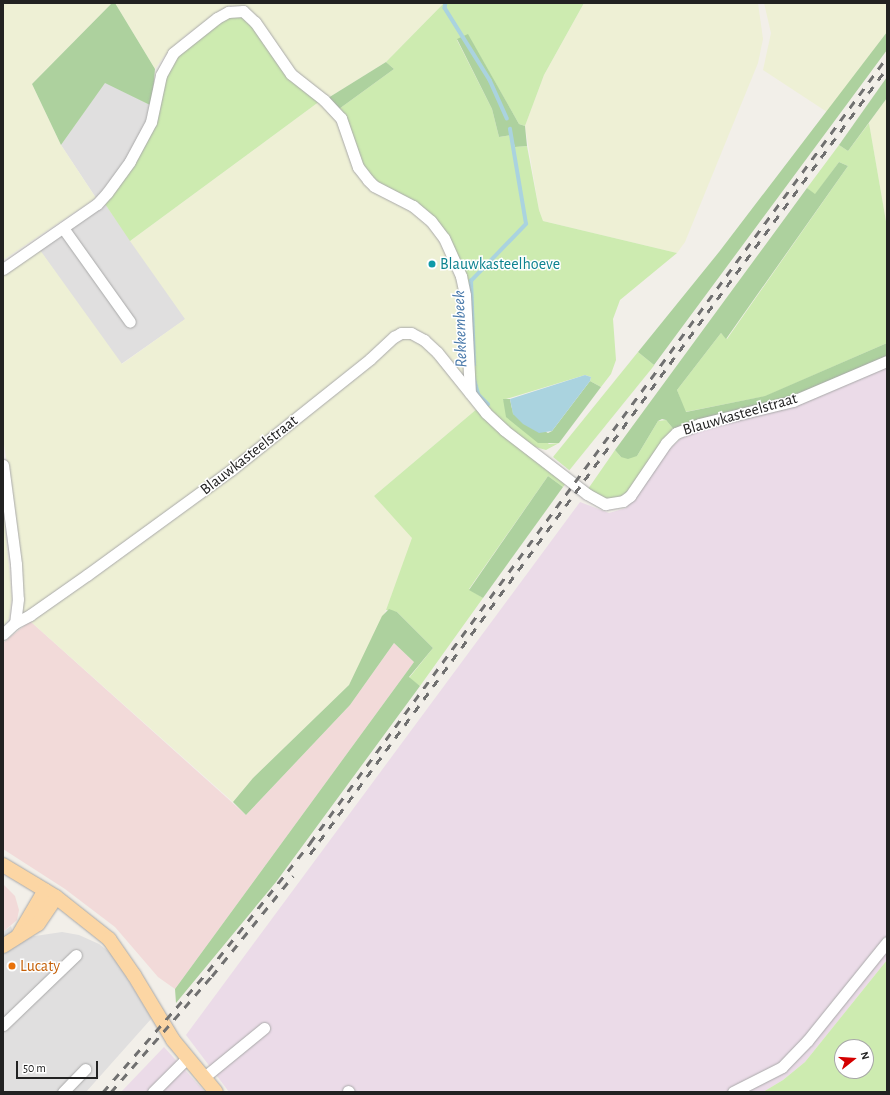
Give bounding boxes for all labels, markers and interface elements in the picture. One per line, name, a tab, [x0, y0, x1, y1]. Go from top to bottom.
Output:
place label: Blauwkasteelhoeve	[440, 254, 560, 274]
marker: Blauwkasteelhoeve	[427, 259, 437, 269]
water label: Rekkembeek	[448, 290, 472, 368]
street label: Blauwkasteelstraat	[680, 388, 800, 440]
street label: Blauwkasteelstraat	[196, 411, 302, 499]
place label: Lucaty	[20, 956, 60, 976]
marker: Lucaty	[7, 961, 17, 971]
north arrow	[834, 1039, 874, 1079]
text: N	[859, 1050, 871, 1061]
scale bar	[18, 1053, 100, 1079]
text: 50 m	[23, 1062, 46, 1074]

